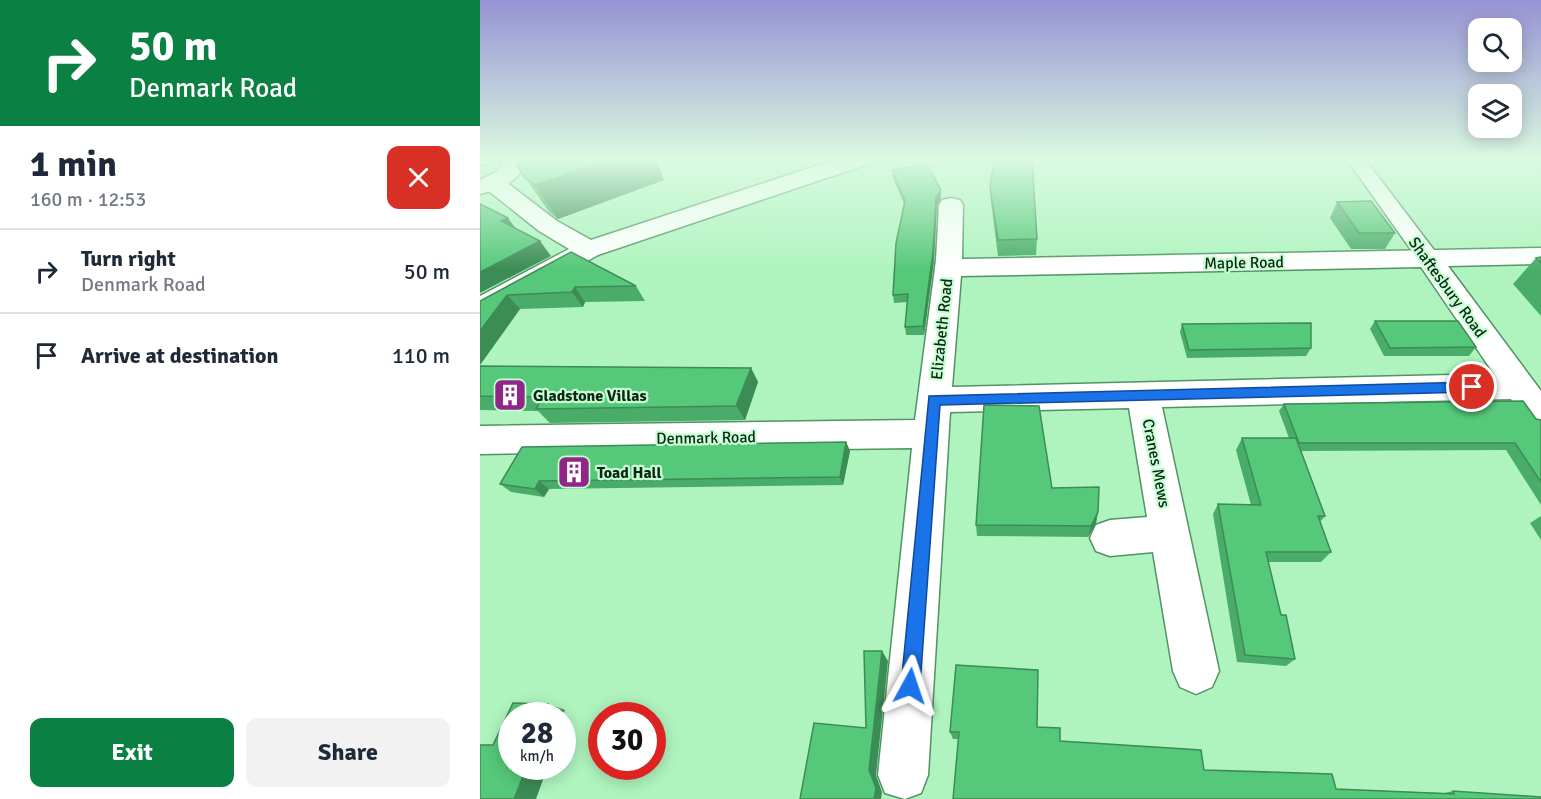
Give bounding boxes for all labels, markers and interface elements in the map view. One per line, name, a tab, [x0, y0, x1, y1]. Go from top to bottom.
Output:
map controls	[1468, 18, 1522, 138]
button: search	[1468, 18, 1522, 72]
text: 50 m	[129, 21, 218, 72]
icon: right	[30, 24, 108, 102]
text: Denmark Road	[129, 72, 297, 105]
button: layers	[1468, 84, 1522, 138]
text: 1 min	[30, 142, 117, 187]
button: close	[387, 146, 450, 209]
text: 160 m · 12:53	[30, 187, 146, 212]
street label: Shaftesbury Road	[1404, 233, 1490, 342]
text: Turn right	[81, 245, 176, 272]
street label: Maple Road	[1204, 252, 1284, 274]
icon: right	[30, 255, 63, 288]
text: 50 m	[404, 258, 450, 285]
text: Denmark Road	[81, 272, 206, 297]
street label: Elizabeth Road	[927, 277, 957, 381]
icon: arrive	[30, 339, 63, 372]
text: Arrive at destination	[81, 342, 278, 369]
text: 110 m	[392, 342, 450, 369]
pin	[1446, 361, 1497, 412]
icon: arrive	[1455, 370, 1488, 403]
building icon: Gladstone Villas	[492, 377, 528, 413]
place label: Gladstone Villas	[533, 386, 647, 406]
street label: Cranes Mews	[1138, 417, 1174, 509]
street label: Denmark Road	[656, 427, 756, 449]
building icon: Toad Hall	[556, 454, 592, 490]
place label: Toad Hall	[597, 463, 661, 483]
position arrow	[878, 654, 942, 718]
speed limit sign: 30	[588, 702, 666, 780]
text: 28	[521, 715, 553, 752]
button: Exit	[30, 718, 234, 787]
button: Share	[246, 718, 450, 787]
text: km/h	[520, 747, 554, 765]

